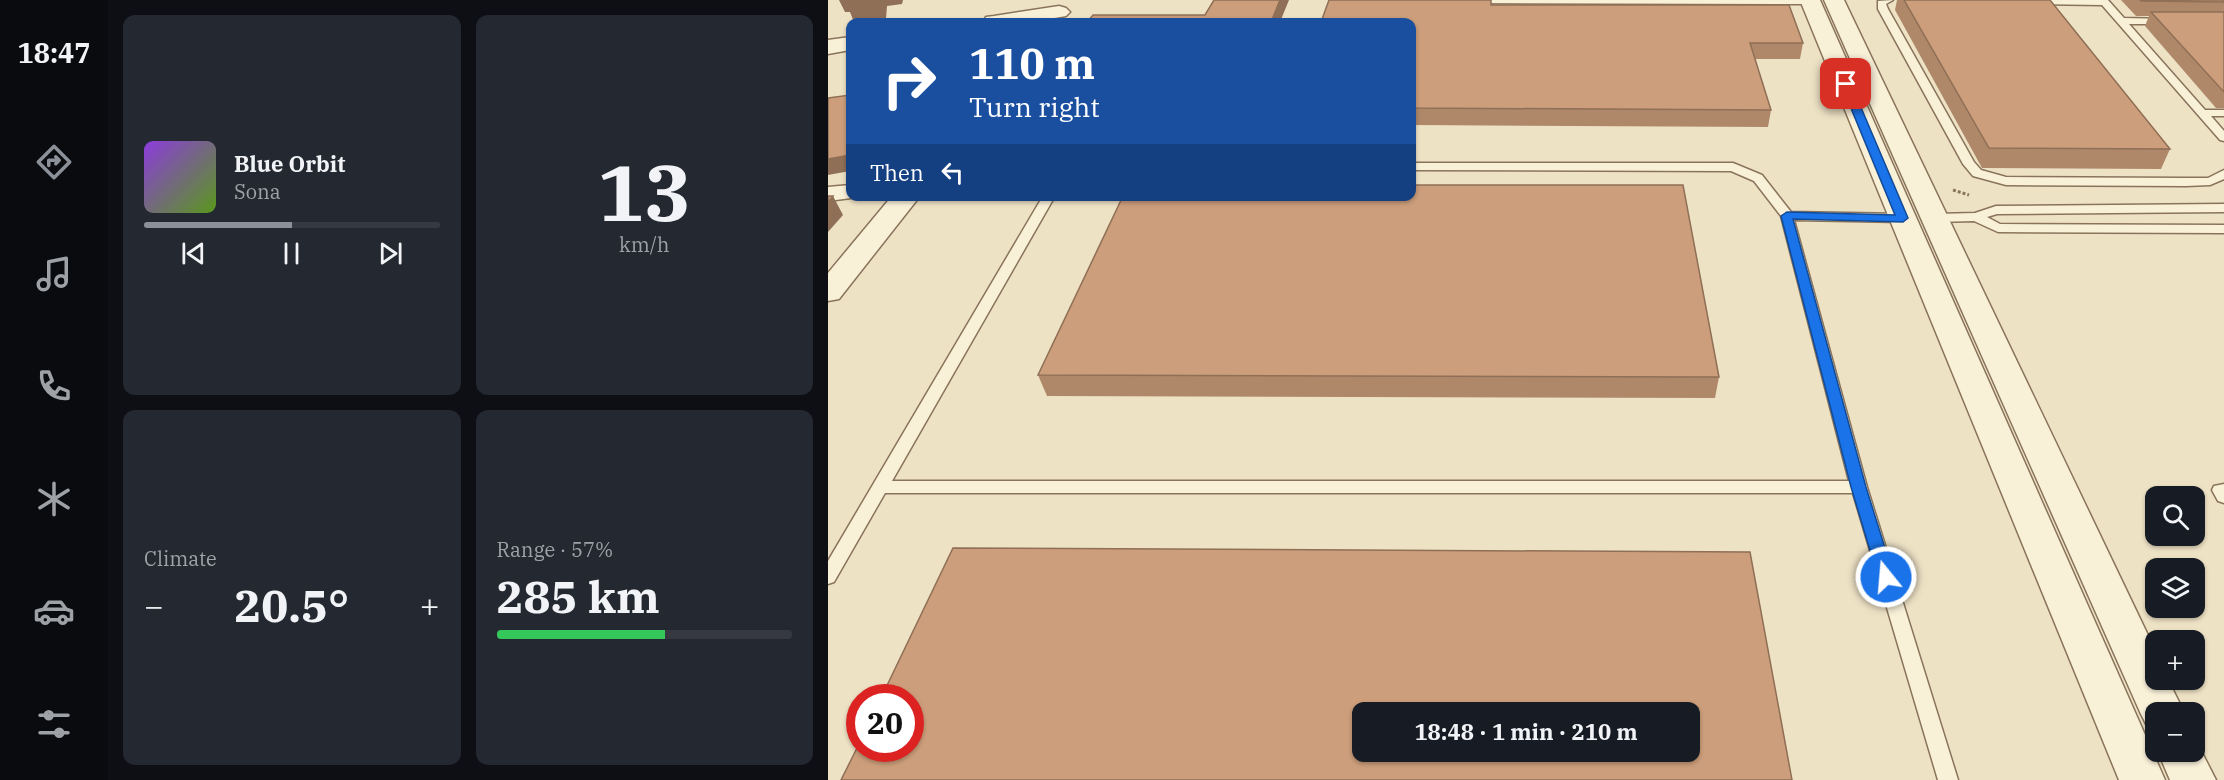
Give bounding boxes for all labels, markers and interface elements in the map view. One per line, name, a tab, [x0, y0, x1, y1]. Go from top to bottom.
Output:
text: 18:47	[18, 35, 90, 70]
text: 110 m	[969, 36, 1095, 91]
icon: right	[870, 42, 948, 120]
pin	[1820, 58, 1871, 109]
icon: arrive	[1829, 67, 1862, 100]
text: Turn right	[969, 89, 1100, 124]
icon: directions	[33, 141, 75, 183]
text: 13	[597, 141, 691, 242]
text: Blue Orbit	[234, 149, 345, 178]
icon: left	[936, 156, 969, 189]
text: Then	[870, 158, 924, 187]
text: Sona	[234, 178, 281, 205]
text: km/h	[619, 231, 670, 258]
icon: previous	[177, 237, 210, 270]
icon: pause	[275, 237, 308, 270]
icon: next	[374, 237, 407, 270]
icon: music	[33, 253, 75, 295]
icon: phone	[33, 365, 75, 407]
icon: climate	[33, 478, 75, 520]
map controls	[2145, 486, 2205, 762]
button: search	[2145, 486, 2205, 546]
text: Range · 57%	[497, 536, 613, 563]
text: Climate	[144, 545, 217, 572]
position arrow	[1854, 545, 1918, 609]
button: layers	[2145, 558, 2205, 618]
text: 285 km	[497, 567, 660, 625]
text: 20.5°	[234, 576, 349, 634]
text: −	[144, 584, 164, 627]
text: +	[420, 584, 440, 627]
icon: car	[33, 590, 75, 632]
button: +	[2145, 630, 2205, 690]
speed limit sign: 20	[846, 684, 924, 762]
button: −	[2145, 702, 2205, 762]
icon: filters	[33, 703, 75, 745]
text: 18:48 · 1 min · 210 m	[1414, 717, 1638, 746]

